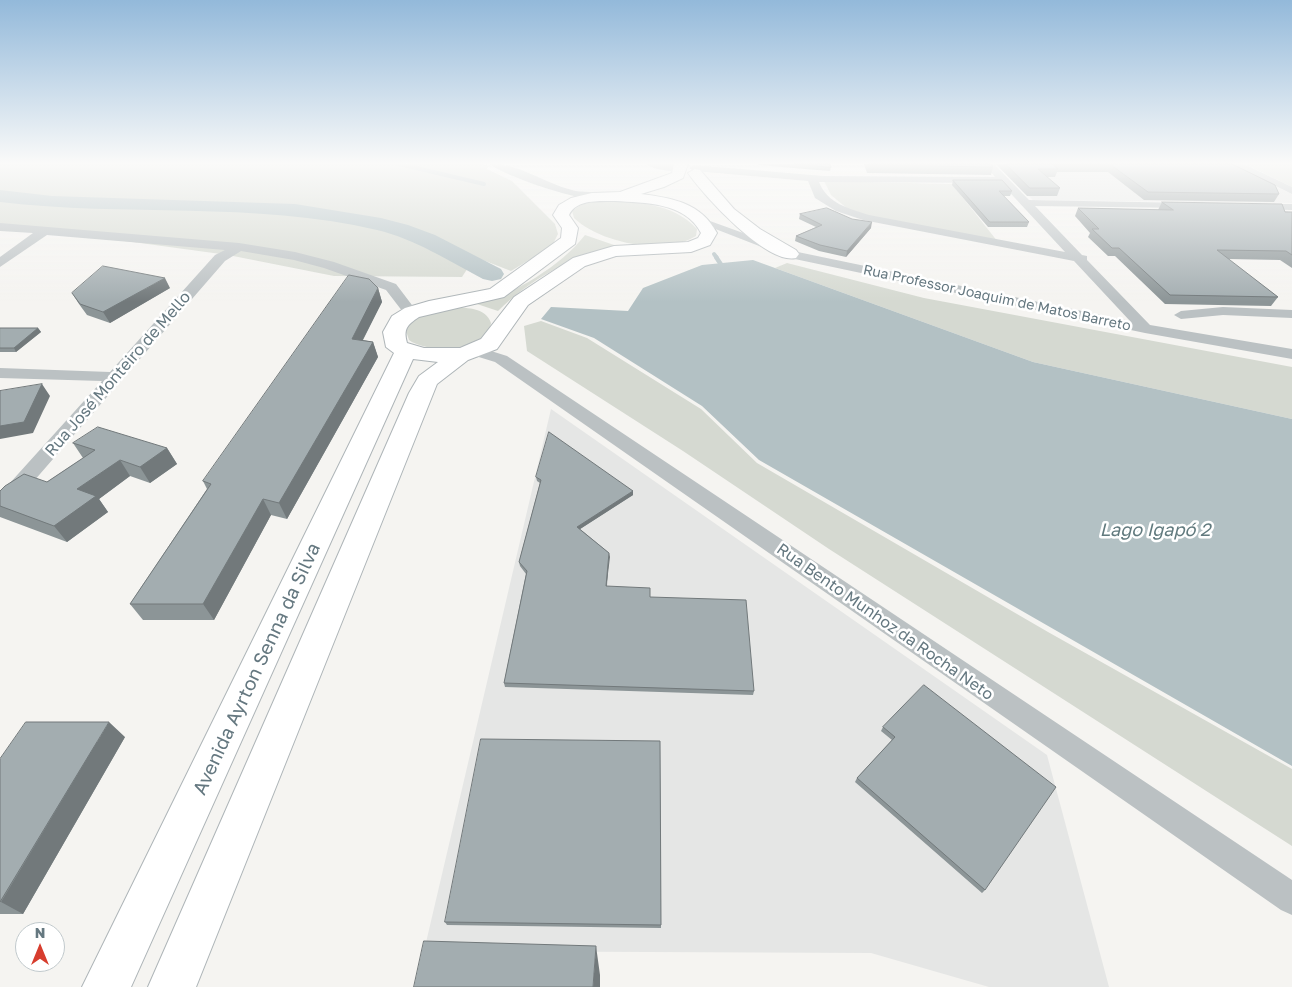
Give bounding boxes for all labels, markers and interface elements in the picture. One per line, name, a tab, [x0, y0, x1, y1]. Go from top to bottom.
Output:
street label: Rua Professor Joaquim de Matos Barreto	[862, 261, 1132, 335]
street label: Rua José Monteiro de Mello	[41, 288, 195, 460]
water label: Lago Igapó 2	[1100, 519, 1210, 541]
street label: Avenida Ayrton Senna da Silva	[189, 539, 325, 799]
street label: Rua Bento Munhoz da Rocha Neto	[773, 540, 997, 704]
north arrow	[15, 922, 65, 972]
text: N	[35, 924, 45, 941]

